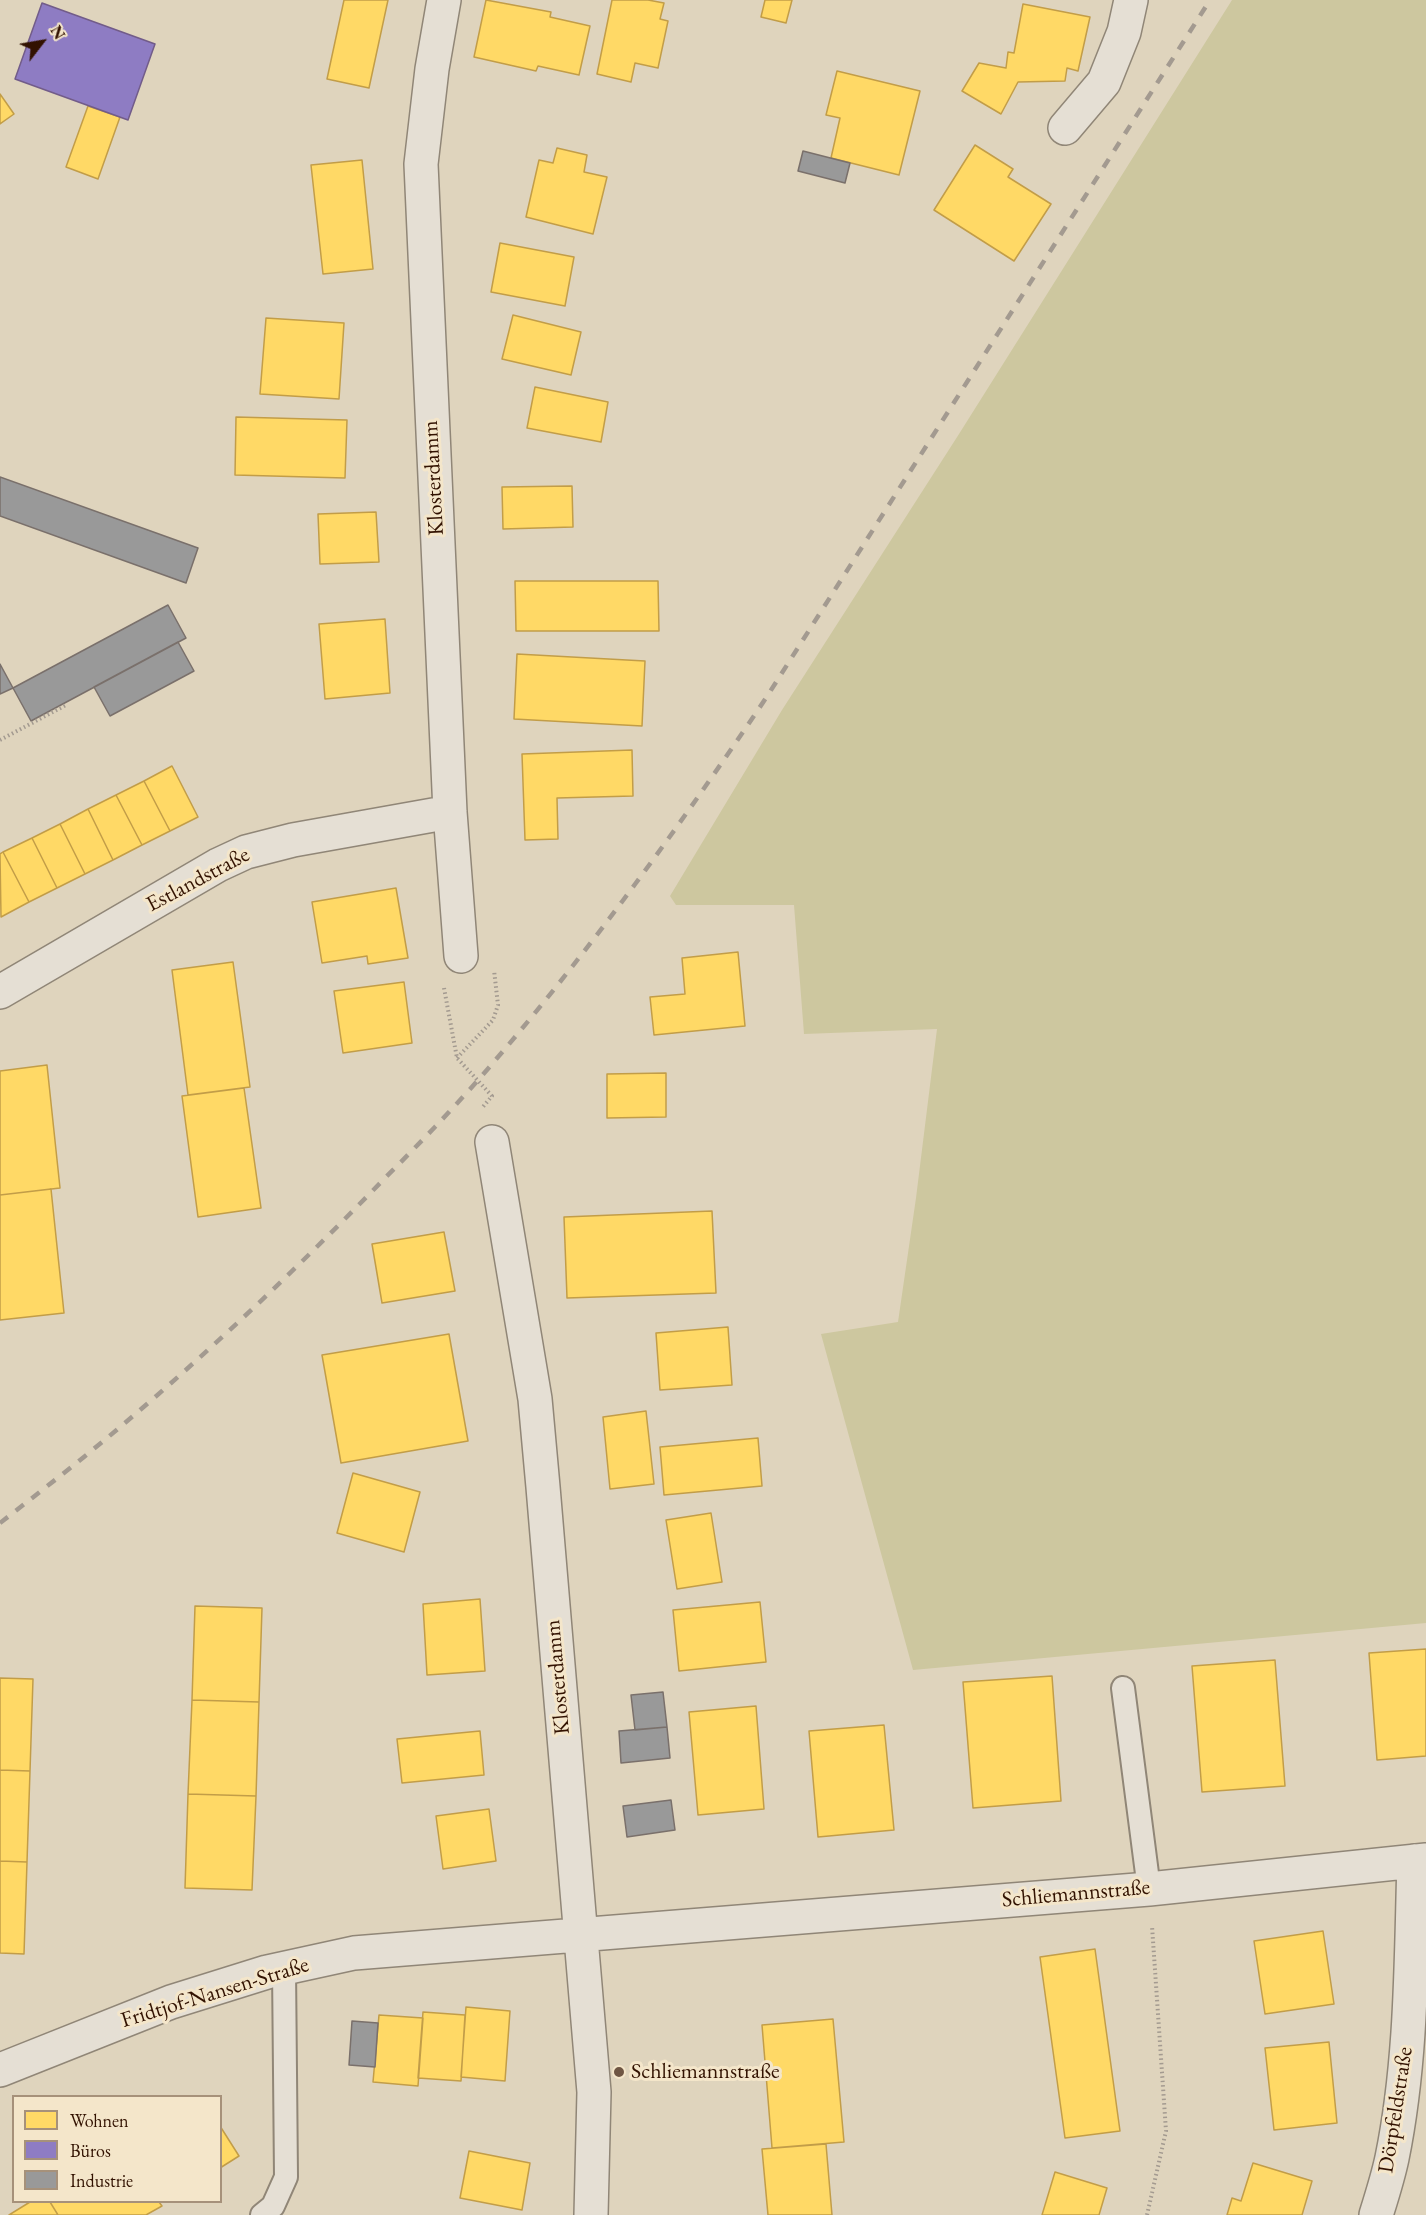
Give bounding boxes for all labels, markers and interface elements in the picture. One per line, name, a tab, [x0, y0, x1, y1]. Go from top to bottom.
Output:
north arrow	[12, 12, 72, 72]
text: N	[46, 22, 70, 43]
street label: Klosterdamm	[418, 420, 450, 536]
street label: Estlandstraße	[142, 842, 254, 918]
street label: Klosterdamm	[540, 1618, 576, 1736]
street label: Schliemannstraße	[1001, 1874, 1151, 1914]
street label: Fridtjof-Nansen-Straße	[118, 1952, 312, 2034]
street label: Dörpfeldstraße	[1373, 2045, 1419, 2175]
place label: Schliemannstraße	[631, 2059, 780, 2085]
marker: Schliemannstraße	[612, 2065, 626, 2079]
legend	[12, 2095, 222, 2203]
text: Wohnen	[70, 2109, 129, 2132]
text: Büros	[70, 2139, 111, 2162]
text: Industrie	[70, 2169, 133, 2192]

